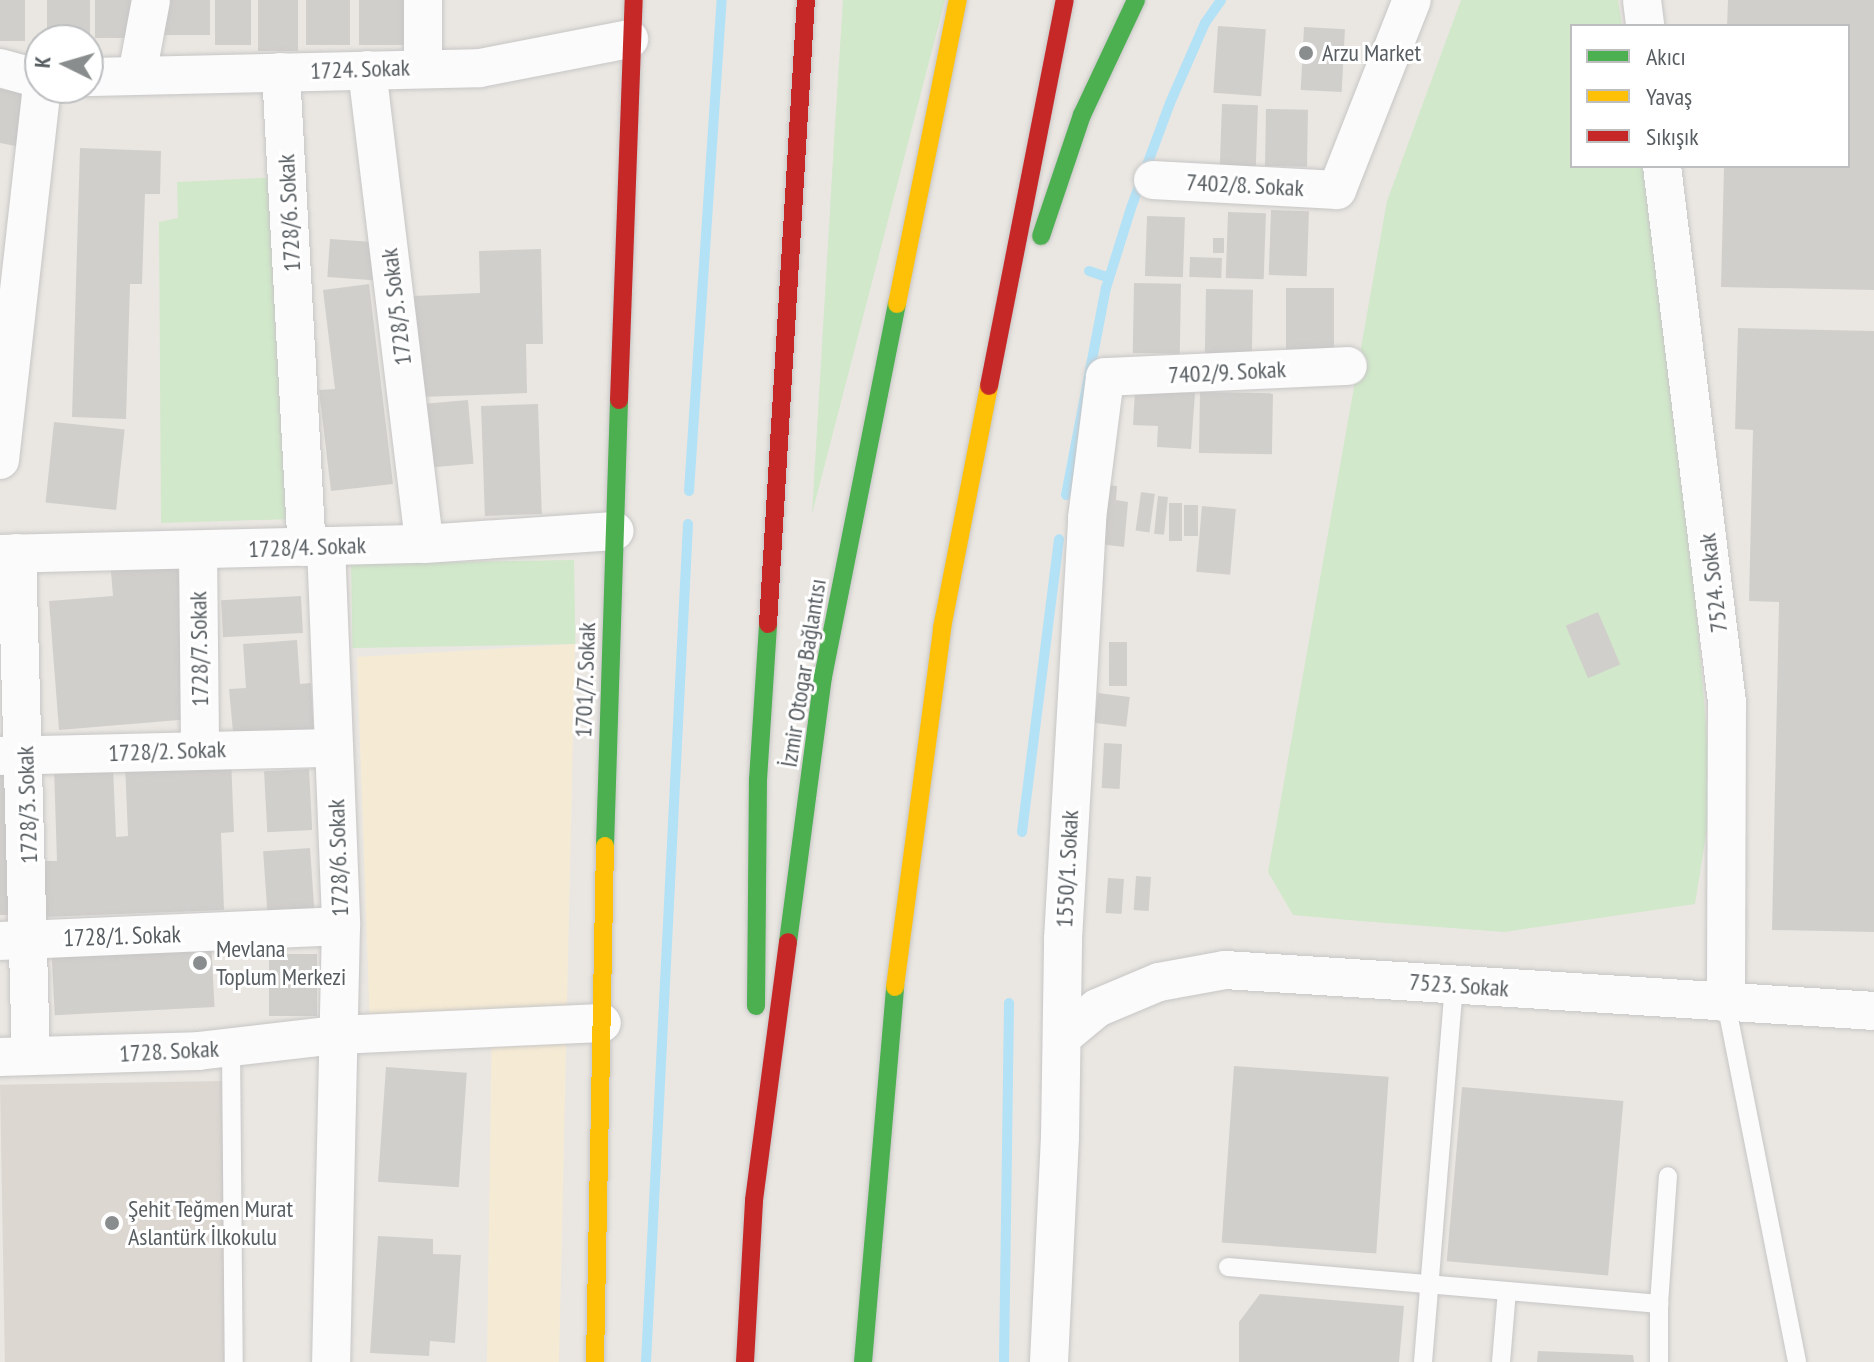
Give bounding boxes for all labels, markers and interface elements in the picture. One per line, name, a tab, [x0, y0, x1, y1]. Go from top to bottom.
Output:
north arrow	[24, 24, 104, 104]
legend	[1570, 24, 1850, 168]
place label: Arzu Market	[1322, 39, 1421, 67]
text: Akıcı	[1646, 41, 1686, 72]
marker: Arzu Market	[1297, 44, 1315, 62]
street label: 1724. Sokak	[309, 53, 411, 85]
text: K	[28, 55, 57, 69]
text: Yavaş	[1646, 81, 1692, 112]
text: Sıkışık	[1646, 121, 1699, 152]
street label: 1728/6. Sokak	[271, 153, 307, 273]
street label: 7402/8. Sokak	[1185, 167, 1305, 203]
street label: 1728/5. Sokak	[374, 246, 418, 368]
street label: 7402/9. Sokak	[1167, 354, 1287, 390]
street label: 1728/4. Sokak	[247, 531, 367, 563]
street label: 7524. Sokak	[1693, 531, 1733, 635]
street label: İzmir Otogar Bağlantısı	[774, 577, 832, 769]
street label: 1728/7. Sokak	[184, 590, 214, 708]
street label: 1701/7. Sokak	[569, 621, 601, 739]
street label: 1728/2. Sokak	[107, 735, 227, 767]
street label: 1728/3. Sokak	[11, 745, 43, 865]
street label: 1728/6. Sokak	[322, 798, 354, 918]
street label: 1550/1. Sokak	[1049, 809, 1085, 929]
street label: 1728/1. Sokak	[62, 920, 182, 952]
place label: Mevlana Toplum Merkezi	[216, 935, 346, 991]
marker: Mevlana Toplum Merkezi	[191, 954, 209, 972]
street label: 7523. Sokak	[1407, 967, 1511, 1003]
street label: 1728. Sokak	[118, 1034, 220, 1068]
place label: Şehit Teğmen Murat Aslantürk İlkokulu	[128, 1195, 294, 1251]
marker: Şehit Teğmen Murat Aslantürk İlkokulu	[103, 1214, 121, 1232]

